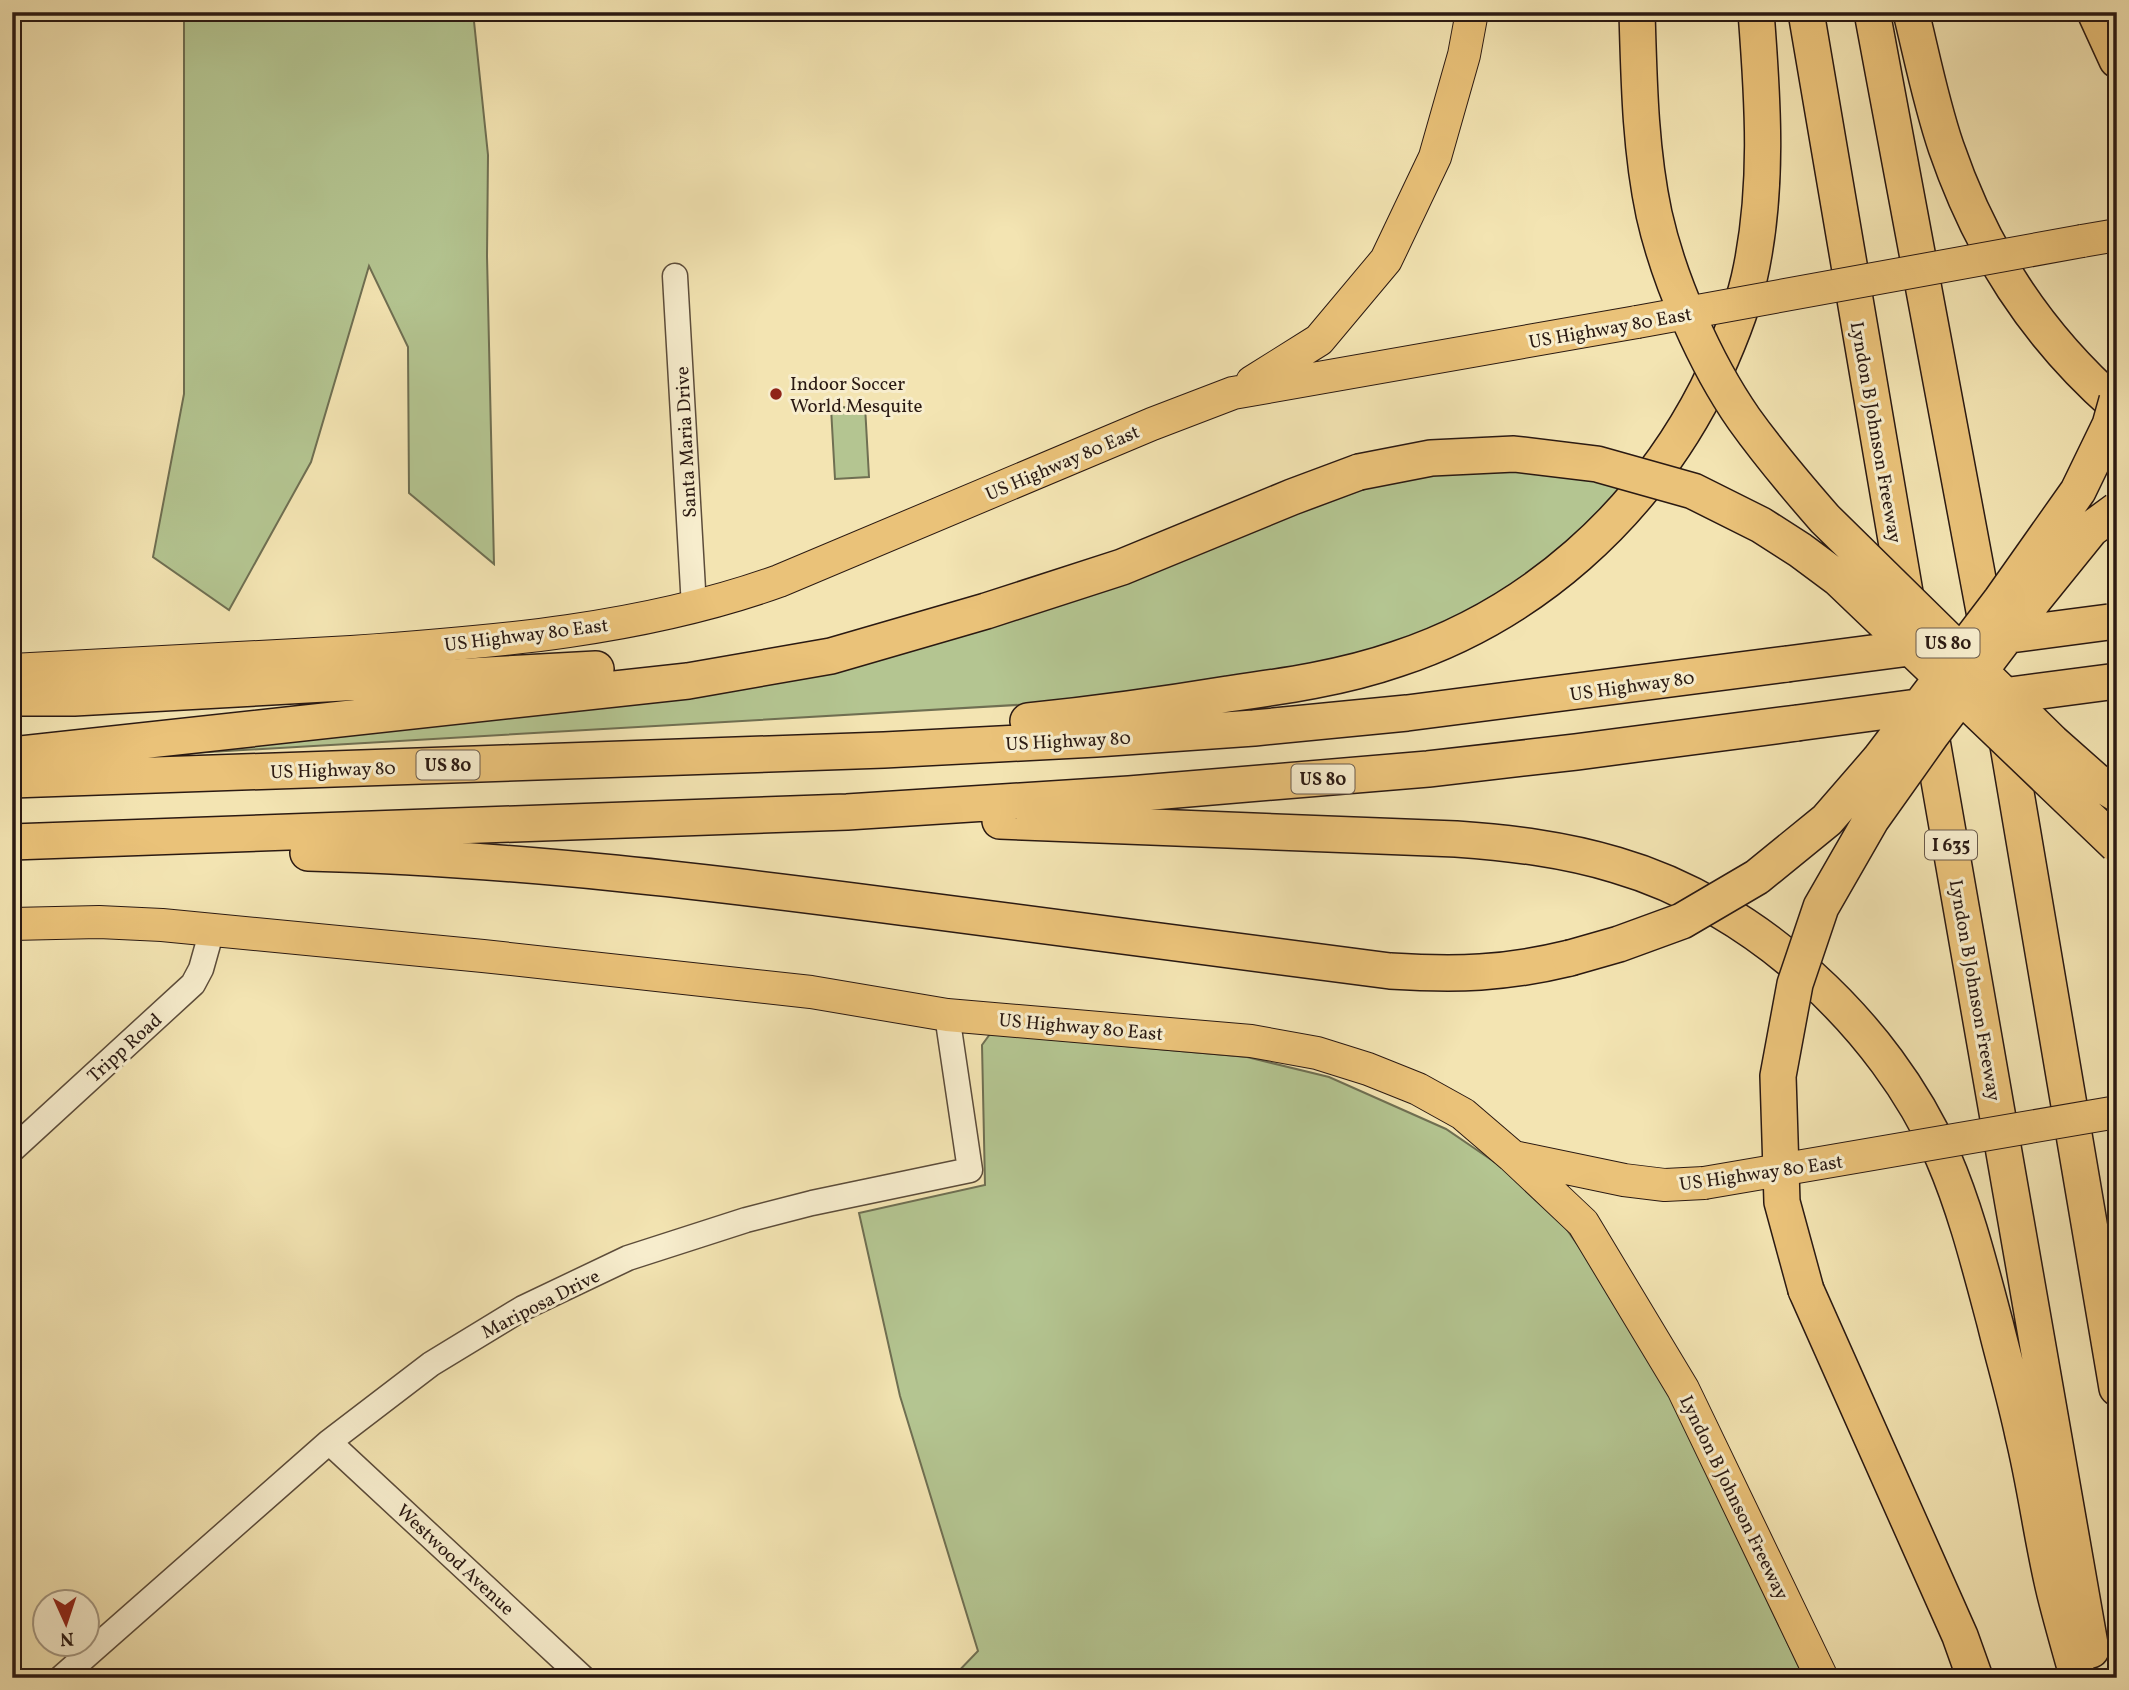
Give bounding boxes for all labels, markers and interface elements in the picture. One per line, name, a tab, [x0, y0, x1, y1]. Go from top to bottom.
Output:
street label: US Highway 80 East	[1527, 302, 1694, 356]
street label: Lyndon B Johnson Freeway	[1843, 320, 1907, 545]
street label: Santa Maria Drive	[670, 365, 704, 518]
place label: Indoor Soccer World Mesquite	[790, 372, 923, 420]
marker: Indoor Soccer World Mesquite	[768, 386, 784, 402]
street label: US Highway 80 East	[982, 419, 1144, 508]
street label: US Highway 80 East	[443, 613, 610, 659]
road number: US 80	[1916, 628, 1980, 658]
street label: US Highway 80	[1568, 665, 1696, 709]
street label: US Highway 80	[1005, 726, 1131, 758]
road number: US 80	[416, 750, 480, 780]
street label: US Highway 80	[270, 756, 396, 786]
road number: US 80	[1292, 764, 1354, 794]
road number: I 635	[1925, 830, 1977, 860]
street label: Lyndon B Johnson Freeway	[1942, 878, 2006, 1103]
street label: Tripp Road	[82, 1008, 168, 1089]
street label: US Highway 80 East	[997, 1008, 1165, 1048]
street label: US Highway 80 East	[1678, 1150, 1845, 1198]
street label: Mariposa Drive	[477, 1264, 605, 1346]
street label: Lyndon B Johnson Freeway	[1672, 1391, 1794, 1604]
street label: Westwood Avenue	[390, 1499, 519, 1622]
north arrow	[32, 1588, 102, 1658]
text: N	[59, 1625, 74, 1651]

